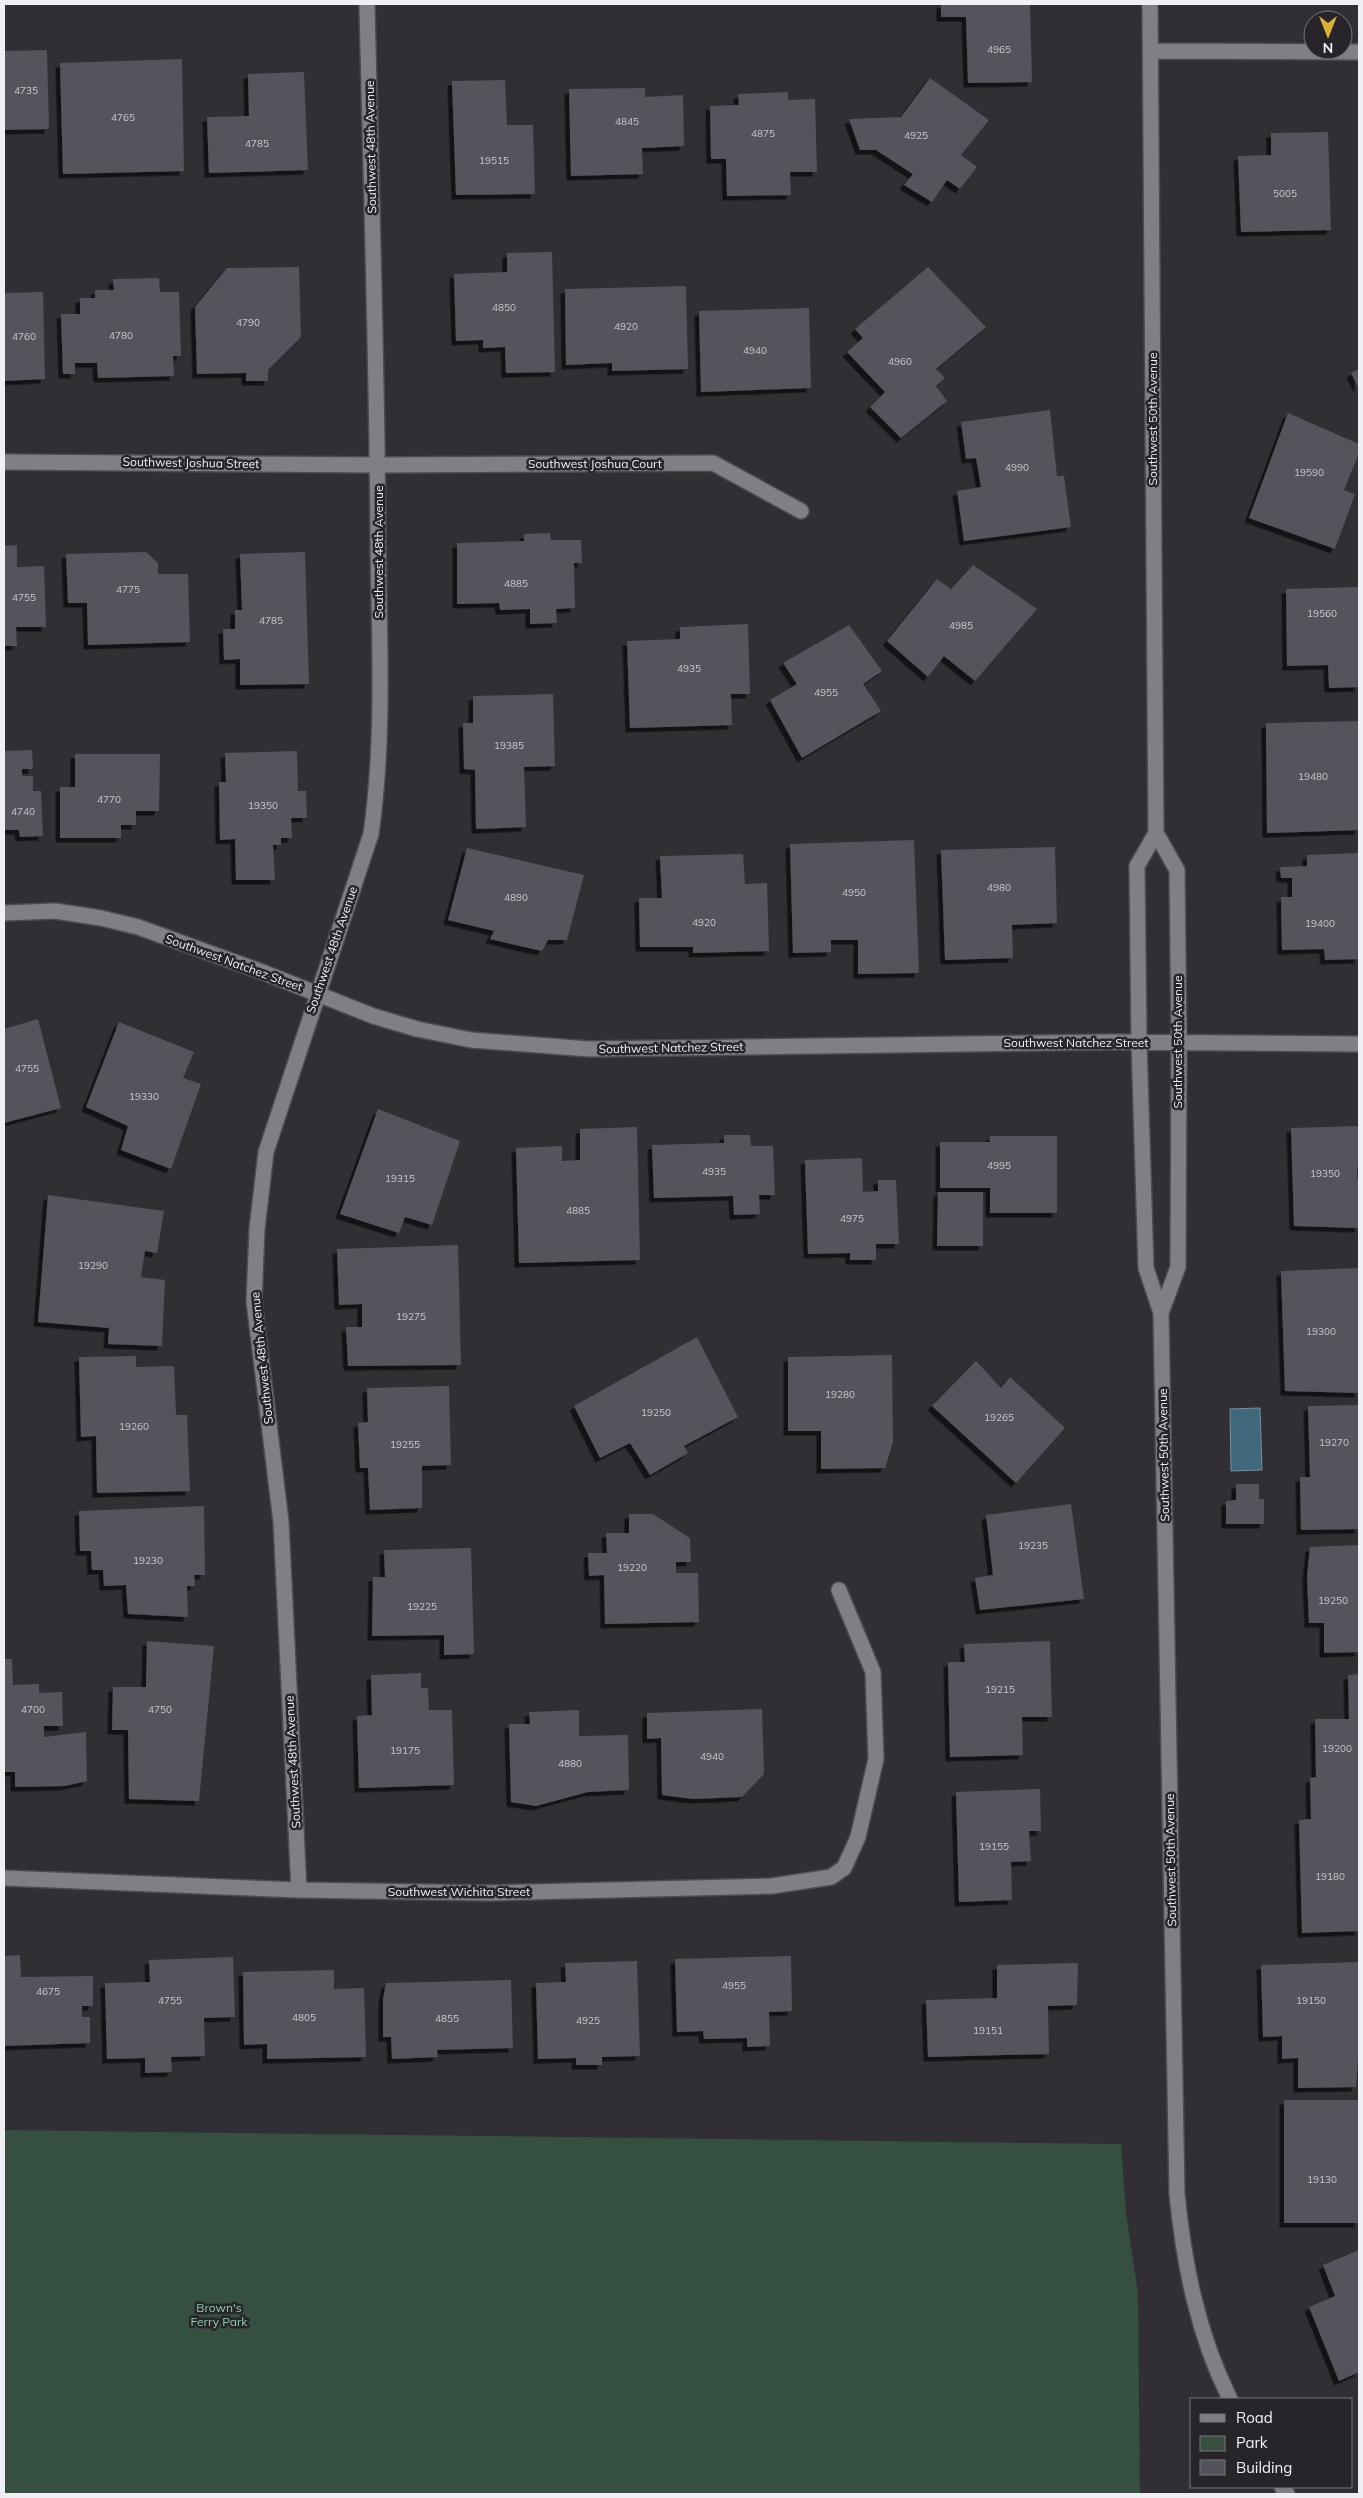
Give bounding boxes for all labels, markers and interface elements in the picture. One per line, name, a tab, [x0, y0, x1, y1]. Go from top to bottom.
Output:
north arrow	[1303, 10, 1353, 60]
text: N	[1323, 39, 1333, 57]
house number: 4965	[987, 43, 1011, 56]
street label: Southwest 48th Avenue	[362, 80, 379, 214]
house number: 4735	[14, 84, 38, 97]
house number: 4765	[111, 111, 135, 124]
house number: 4845	[615, 115, 639, 128]
house number: 4875	[751, 127, 775, 140]
house number: 4925	[904, 129, 928, 142]
house number: 4785	[245, 137, 269, 150]
house number: 19515	[479, 154, 509, 167]
house number: 5005	[1273, 187, 1297, 200]
house number: 4850	[492, 301, 516, 314]
house number: 4790	[236, 316, 260, 329]
house number: 4920	[614, 320, 638, 333]
house number: 4780	[109, 329, 133, 342]
house number: 4760	[12, 330, 36, 343]
house number: 4940	[743, 344, 767, 357]
street label: Southwest 50th Avenue	[1145, 352, 1160, 486]
house number: 4960	[888, 355, 912, 368]
street label: Southwest Joshua Street	[123, 454, 260, 471]
street label: Southwest Joshua Court	[528, 456, 662, 471]
house number: 4990	[1005, 461, 1029, 474]
house number: 19590	[1294, 466, 1324, 479]
street label: Southwest 48th Avenue	[371, 485, 386, 619]
house number: 4885	[504, 577, 528, 590]
house number: 4775	[116, 583, 140, 596]
house number: 4755	[12, 591, 36, 604]
house number: 19560	[1307, 607, 1337, 620]
house number: 4785	[259, 614, 283, 627]
house number: 4985	[949, 619, 973, 632]
house number: 4935	[677, 662, 701, 675]
house number: 4955	[814, 686, 838, 699]
house number: 19385	[494, 739, 524, 752]
house number: 19480	[1298, 770, 1328, 783]
house number: 4770	[97, 793, 121, 806]
house number: 19350	[248, 799, 278, 812]
house number: 4740	[11, 805, 35, 818]
house number: 4980	[987, 881, 1011, 894]
street label: Southwest 48th Avenue	[303, 884, 360, 1015]
house number: 4950	[842, 886, 866, 899]
house number: 4890	[504, 891, 528, 904]
house number: 4920	[692, 916, 716, 929]
house number: 19400	[1305, 917, 1335, 930]
street label: Southwest Natchez Street	[164, 931, 305, 994]
street label: Southwest 50th Avenue	[1170, 975, 1185, 1109]
street label: Southwest Natchez Street	[1004, 1035, 1148, 1050]
street label: Southwest Natchez Street	[598, 1039, 744, 1056]
house number: 4755	[15, 1062, 39, 1075]
house number: 19330	[129, 1090, 159, 1103]
house number: 4995	[987, 1159, 1011, 1172]
house number: 4935	[702, 1165, 726, 1178]
house number: 19350	[1310, 1167, 1340, 1180]
house number: 19315	[385, 1172, 415, 1185]
house number: 4885	[566, 1204, 590, 1217]
house number: 4975	[840, 1212, 864, 1225]
house number: 19290	[78, 1259, 108, 1272]
street label: Southwest 48th Avenue	[247, 1291, 276, 1425]
house number: 19275	[396, 1310, 426, 1323]
house number: 19300	[1306, 1325, 1336, 1338]
house number: 19280	[825, 1388, 855, 1401]
street label: Southwest 50th Avenue	[1155, 1388, 1172, 1522]
house number: 19250	[641, 1406, 671, 1419]
house number: 19265	[984, 1411, 1014, 1424]
house number: 19260	[119, 1420, 149, 1433]
house number: 19270	[1319, 1436, 1349, 1449]
house number: 19255	[390, 1438, 420, 1451]
house number: 19235	[1018, 1539, 1048, 1552]
house number: 19230	[133, 1554, 163, 1567]
house number: 19220	[617, 1561, 647, 1574]
house number: 19250	[1318, 1594, 1348, 1607]
house number: 19225	[407, 1600, 437, 1613]
house number: 19215	[985, 1683, 1015, 1696]
street label: Southwest 48th Avenue	[282, 1695, 303, 1829]
house number: 4700	[21, 1703, 45, 1716]
house number: 4750	[148, 1703, 172, 1716]
house number: 19200	[1322, 1742, 1352, 1755]
house number: 19175	[390, 1744, 420, 1757]
house number: 4940	[700, 1750, 724, 1763]
house number: 4880	[558, 1757, 582, 1770]
street label: Southwest 50th Avenue	[1162, 1793, 1179, 1927]
house number: 19155	[979, 1840, 1009, 1853]
house number: 19180	[1315, 1870, 1345, 1883]
street label: Southwest Wichita Street	[388, 1884, 530, 1899]
house number: 4955	[722, 1979, 746, 1992]
house number: 4675	[36, 1985, 60, 1998]
house number: 4755	[158, 1994, 182, 2007]
house number: 19150	[1296, 1994, 1326, 2007]
house number: 4805	[292, 2011, 316, 2024]
house number: 4855	[435, 2012, 459, 2025]
house number: 4925	[576, 2014, 600, 2027]
house number: 19151	[973, 2024, 1003, 2037]
house number: 19130	[1307, 2173, 1337, 2186]
park label: Brown's Ferry Park	[191, 2300, 248, 2329]
legend	[1190, 2398, 1353, 2488]
text: Road	[1236, 2408, 1273, 2427]
text: Park	[1236, 2433, 1268, 2452]
text: Building	[1236, 2458, 1292, 2477]

